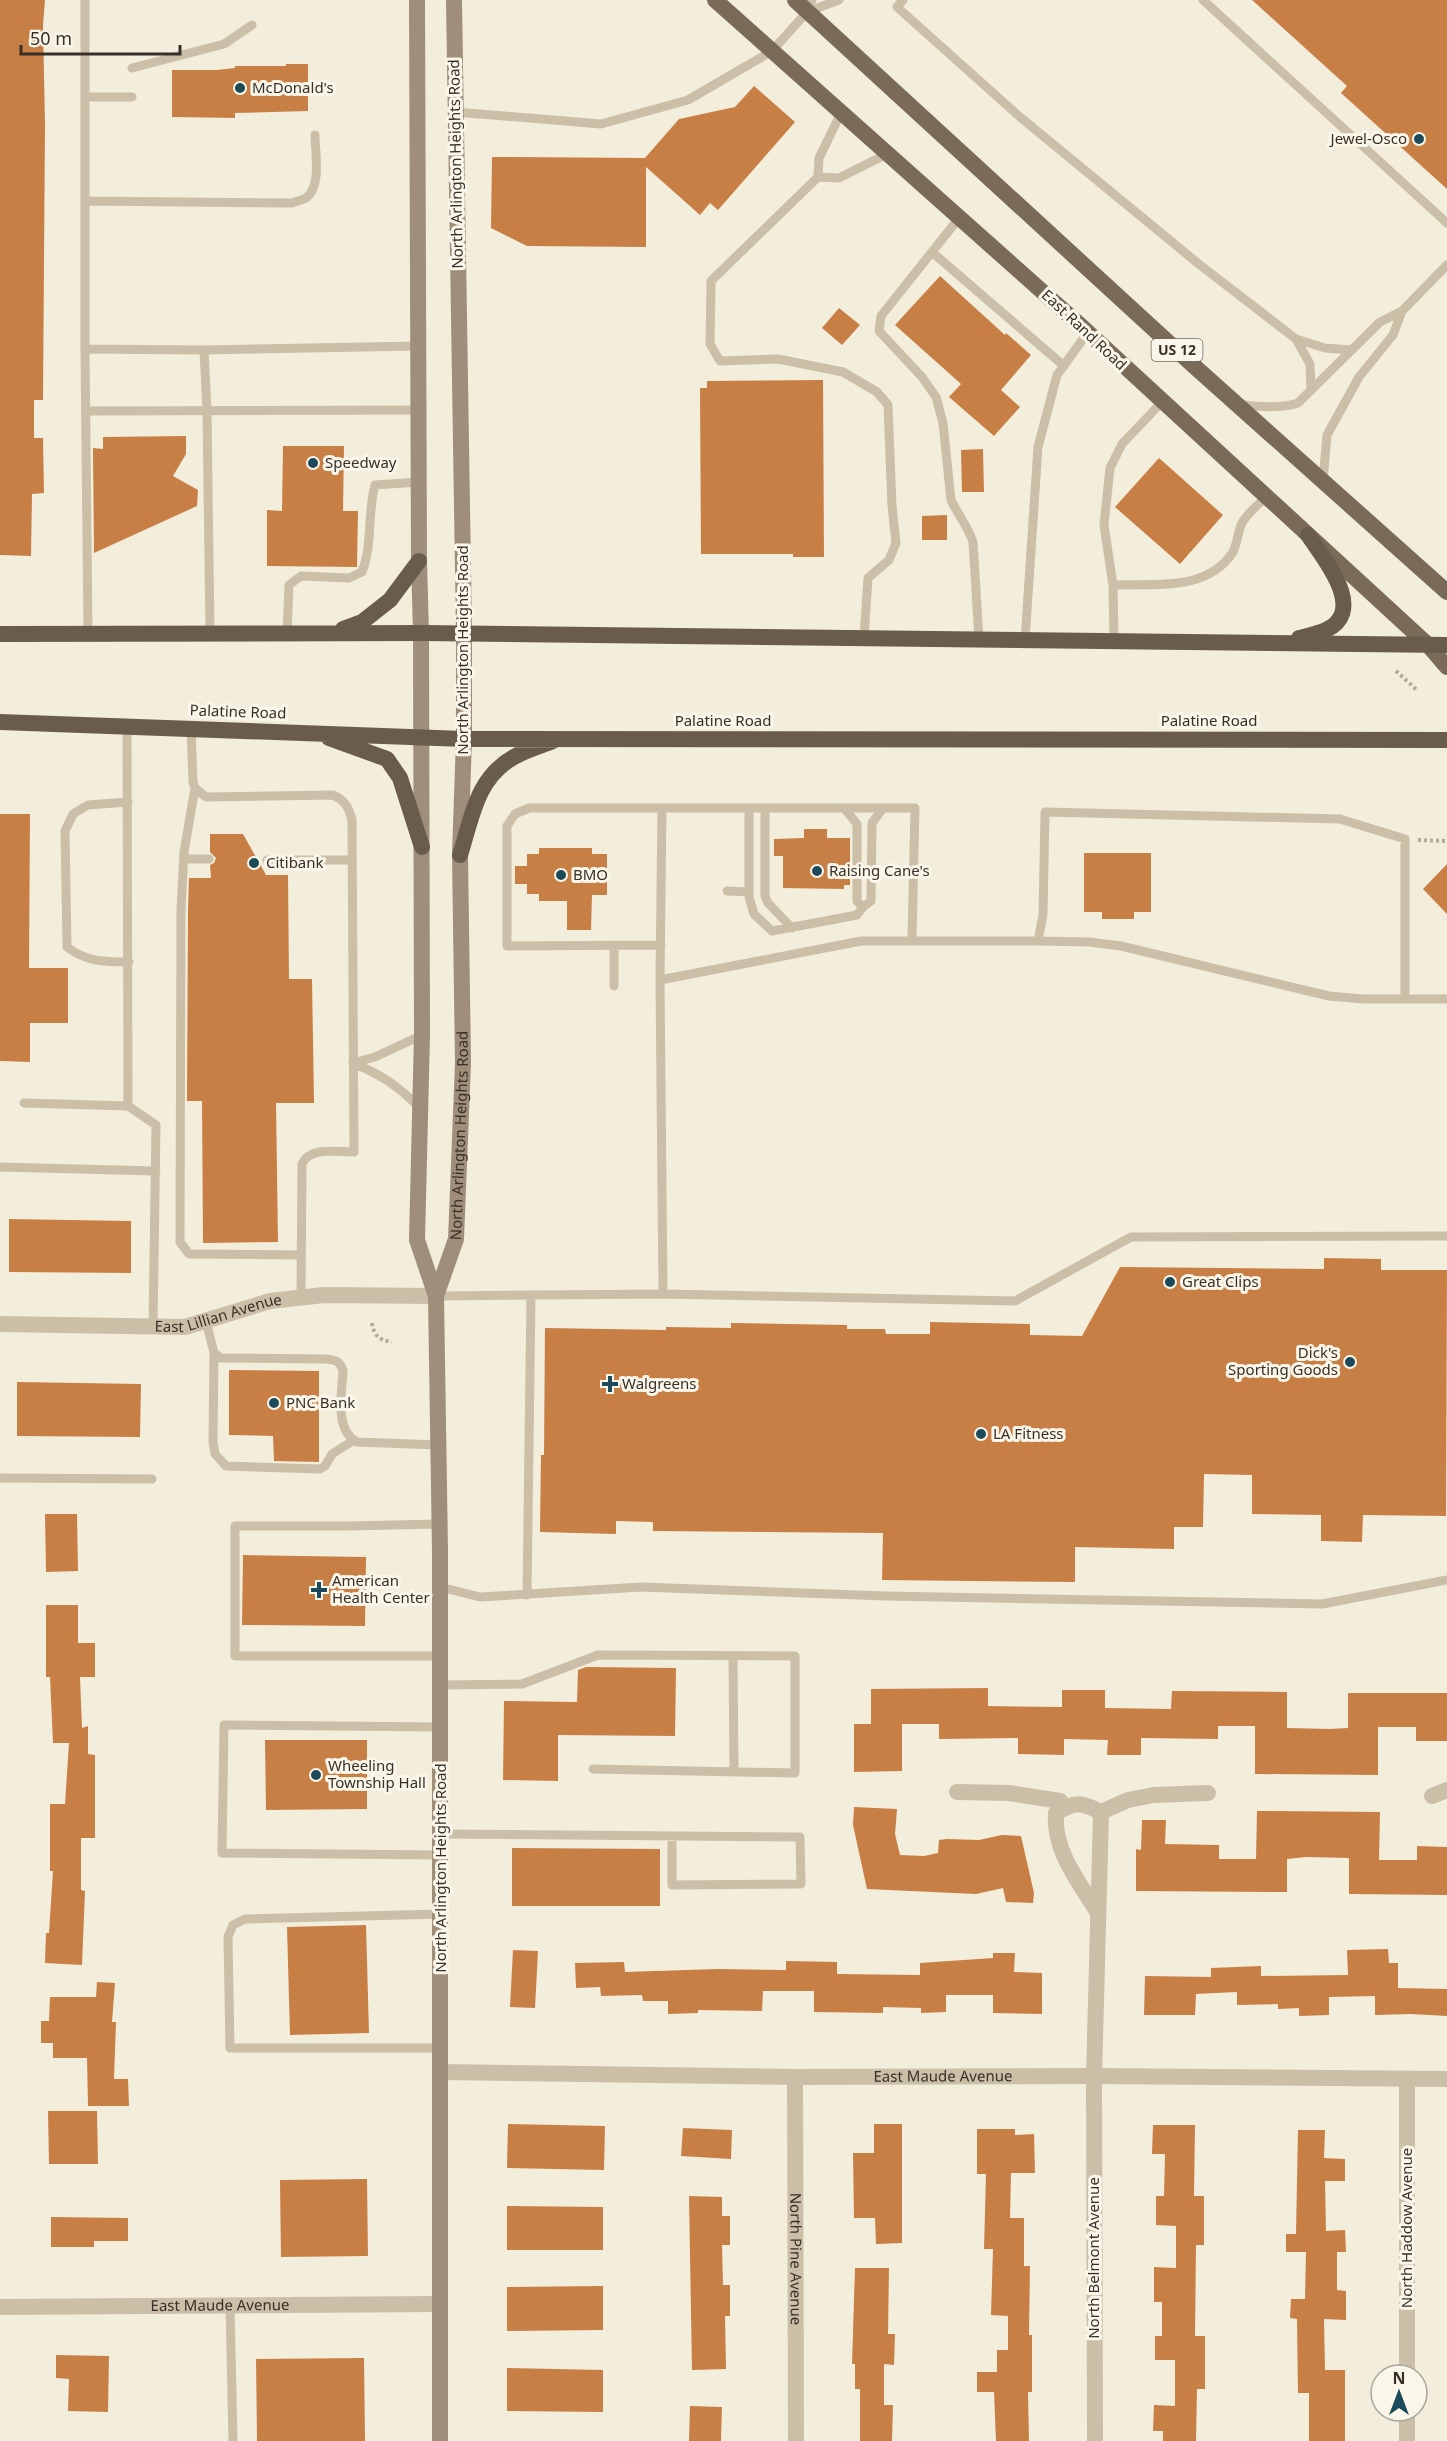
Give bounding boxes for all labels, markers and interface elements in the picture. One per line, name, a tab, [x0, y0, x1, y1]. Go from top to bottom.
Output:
scale bar	[21, 18, 180, 56]
text: 50 m	[30, 26, 72, 50]
street label: North Arlington Heights Road	[443, 59, 467, 269]
place label: McDonald's	[252, 77, 334, 97]
marker: McDonald's	[233, 81, 247, 95]
place label: Jewel-Osco	[1329, 128, 1407, 148]
marker: Jewel-Osco	[1412, 132, 1426, 146]
street label: East Rand Road	[1038, 285, 1132, 374]
road number: US 12	[1152, 339, 1202, 361]
place label: Speedway	[325, 452, 397, 472]
marker: Speedway	[306, 456, 320, 470]
street label: North Arlington Heights Road	[452, 545, 472, 755]
street label: Palatine Road	[189, 699, 287, 723]
street label: Palatine Road	[675, 710, 771, 730]
street label: Palatine Road	[1161, 710, 1257, 730]
place label: Citibank	[266, 852, 324, 872]
marker: Citibank	[247, 856, 261, 870]
place label: Raising Cane's	[829, 860, 930, 880]
place label: BMO	[573, 864, 608, 884]
marker: Raising Cane's	[810, 864, 824, 878]
marker: BMO	[554, 868, 568, 882]
street label: North Arlington Heights Road	[445, 1031, 472, 1241]
place label: Great Clips	[1182, 1271, 1259, 1291]
marker: Great Clips	[1163, 1275, 1177, 1289]
street label: East Lillian Avenue	[154, 1289, 283, 1336]
place label: Dick's Sporting Goods	[1228, 1342, 1338, 1379]
marker: Dick's Sporting Goods	[1343, 1355, 1357, 1369]
place label: Walgreens	[622, 1373, 696, 1393]
marker: Walgreens	[603, 1377, 617, 1391]
place label: PNC Bank	[286, 1392, 355, 1412]
marker: PNC Bank	[267, 1396, 281, 1410]
place label: LA Fitness	[993, 1423, 1064, 1443]
marker: LA Fitness	[974, 1427, 988, 1441]
place label: American Health Center	[332, 1570, 430, 1607]
marker: American Health Center	[310, 1581, 328, 1599]
place label: Wheeling Township Hall	[328, 1755, 426, 1792]
street label: North Arlington Heights Road	[430, 1763, 450, 1973]
marker: Wheeling Township Hall	[309, 1768, 323, 1782]
street label: East Maude Avenue	[873, 2065, 1012, 2086]
street label: North Haddow Avenue	[1396, 2148, 1416, 2308]
street label: North Belmont Avenue	[1083, 2177, 1103, 2339]
street label: North Pine Avenue	[786, 2193, 807, 2325]
street label: East Maude Avenue	[150, 2294, 290, 2315]
north arrow	[1369, 2363, 1429, 2423]
text: N	[1392, 2367, 1406, 2389]

